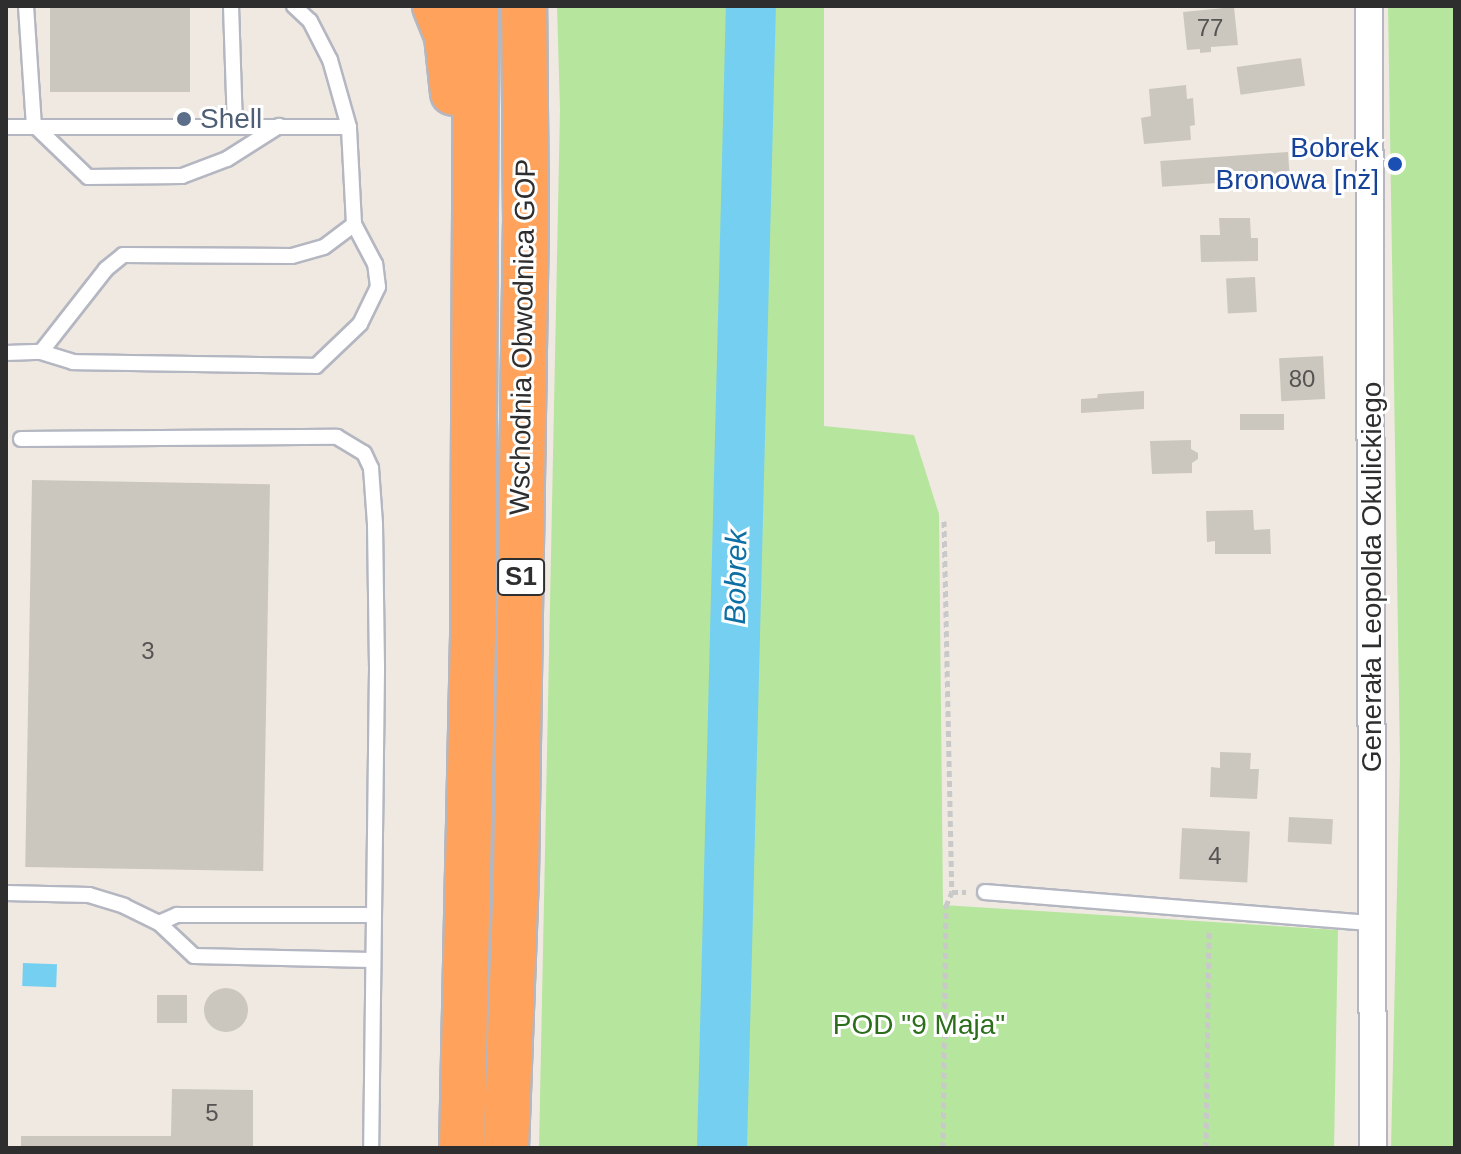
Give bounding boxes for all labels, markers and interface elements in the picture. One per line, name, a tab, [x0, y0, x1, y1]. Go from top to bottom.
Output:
house number: 77	[1197, 14, 1223, 42]
place label: Shell	[200, 102, 262, 136]
marker: Shell	[175, 110, 193, 128]
place label: Bobrek Bronowa [nż]	[1216, 131, 1379, 197]
marker: Bobrek Bronowa [nż]	[1386, 155, 1404, 173]
street label: Wschodnia Obwodnica GOP	[503, 159, 543, 515]
house number: 80	[1289, 365, 1315, 393]
street label: Generała Leopolda Okulickiego	[1355, 382, 1389, 772]
water label: Bobrek	[717, 529, 755, 625]
road number: S1	[497, 555, 545, 599]
house number: 3	[141, 637, 155, 665]
house number: 4	[1208, 842, 1222, 870]
park label: POD "9 Maja"	[833, 1008, 1005, 1042]
house number: 5	[205, 1099, 219, 1127]

